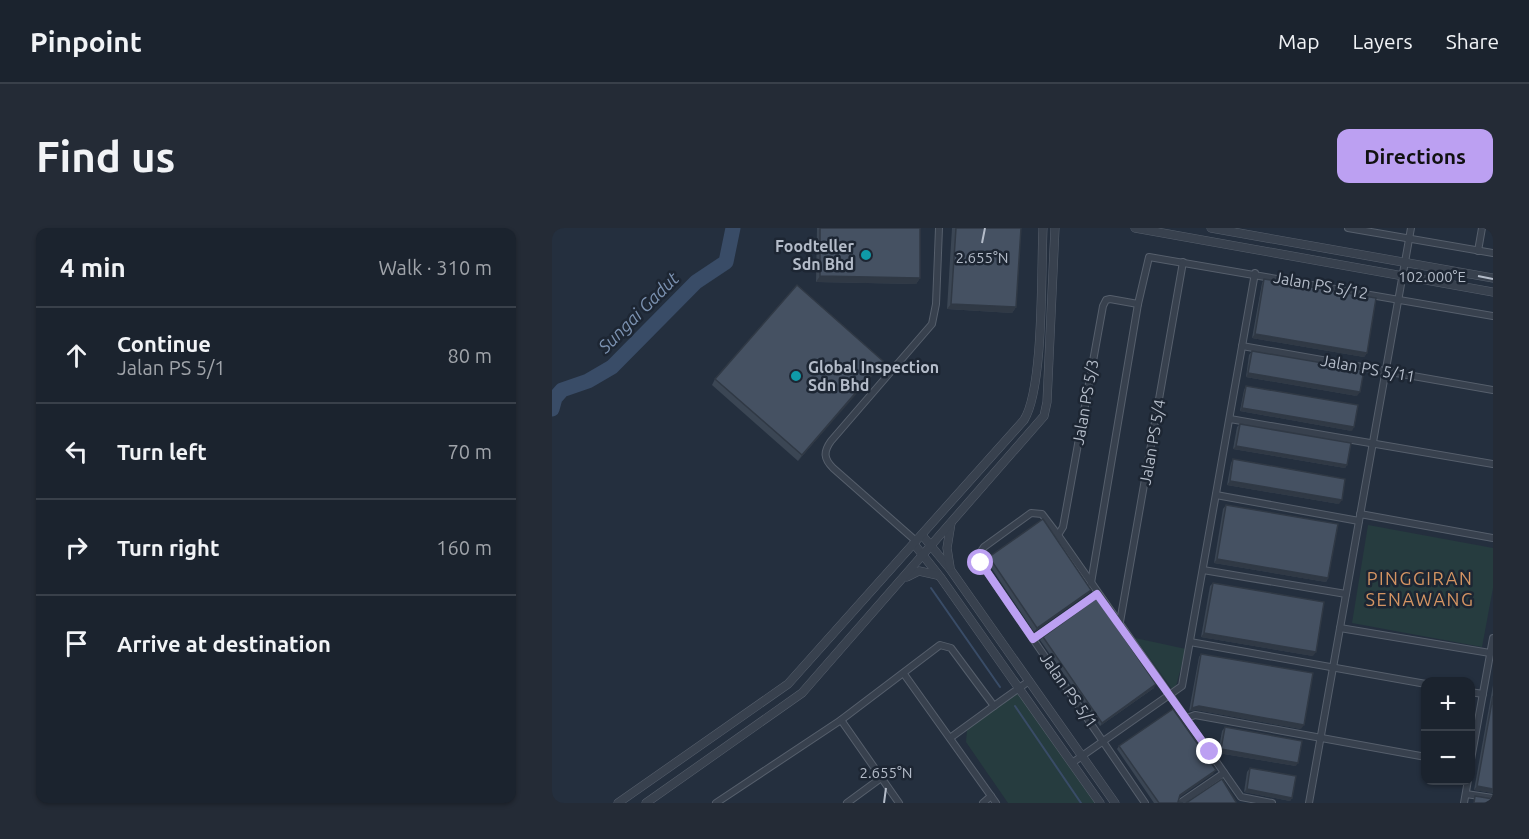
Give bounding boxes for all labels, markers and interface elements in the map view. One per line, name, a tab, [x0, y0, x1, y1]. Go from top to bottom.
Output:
text: Pinpoint	[30, 26, 142, 57]
text: Map	[1278, 29, 1319, 53]
text: Layers	[1352, 29, 1413, 53]
text: Share	[1446, 29, 1499, 53]
button: Directions	[1337, 129, 1493, 183]
text: Find us	[36, 133, 175, 180]
place label: Foodteller Sdn Bhd	[775, 237, 854, 273]
marker: Foodteller Sdn Bhd	[859, 248, 873, 262]
text: 2.655°N	[955, 249, 1009, 266]
text: 4 min	[60, 253, 126, 282]
text: Walk · 310 m	[379, 256, 492, 279]
water label: Sungai Gadut	[593, 267, 683, 357]
street label: Jalan PS 5/12	[1272, 268, 1370, 302]
text: 102.000°E	[1398, 268, 1466, 285]
text: Continue	[117, 331, 211, 356]
icon: ahead	[60, 339, 93, 372]
text: 80 m	[448, 344, 492, 367]
street label: Jalan PS 5/11	[1319, 351, 1417, 385]
text: Jalan PS 5/1	[117, 356, 226, 379]
place label: Global Inspection Sdn Bhd	[808, 358, 939, 394]
street label: Jalan PS 5/3	[1069, 358, 1101, 446]
marker: Global Inspection Sdn Bhd	[789, 369, 803, 383]
street label: Jalan PS 5/4	[1136, 398, 1168, 486]
icon: left	[60, 435, 93, 468]
text: Turn left	[117, 439, 207, 464]
text: 70 m	[448, 440, 492, 463]
icon: right	[60, 531, 93, 564]
text: Turn right	[117, 535, 219, 560]
text: 160 m	[436, 536, 492, 559]
route start	[967, 549, 993, 575]
district label: PINGGIRAN SENAWANG	[1366, 568, 1474, 609]
icon: arrive	[60, 627, 93, 660]
text: Arrive at destination	[117, 631, 331, 656]
street label: Jalan PS 5/1	[1037, 649, 1101, 731]
map controls	[1421, 677, 1475, 785]
button: +	[1421, 677, 1475, 731]
button: −	[1421, 731, 1475, 785]
route end	[1196, 738, 1222, 764]
text: 2.655°N	[859, 764, 913, 781]

